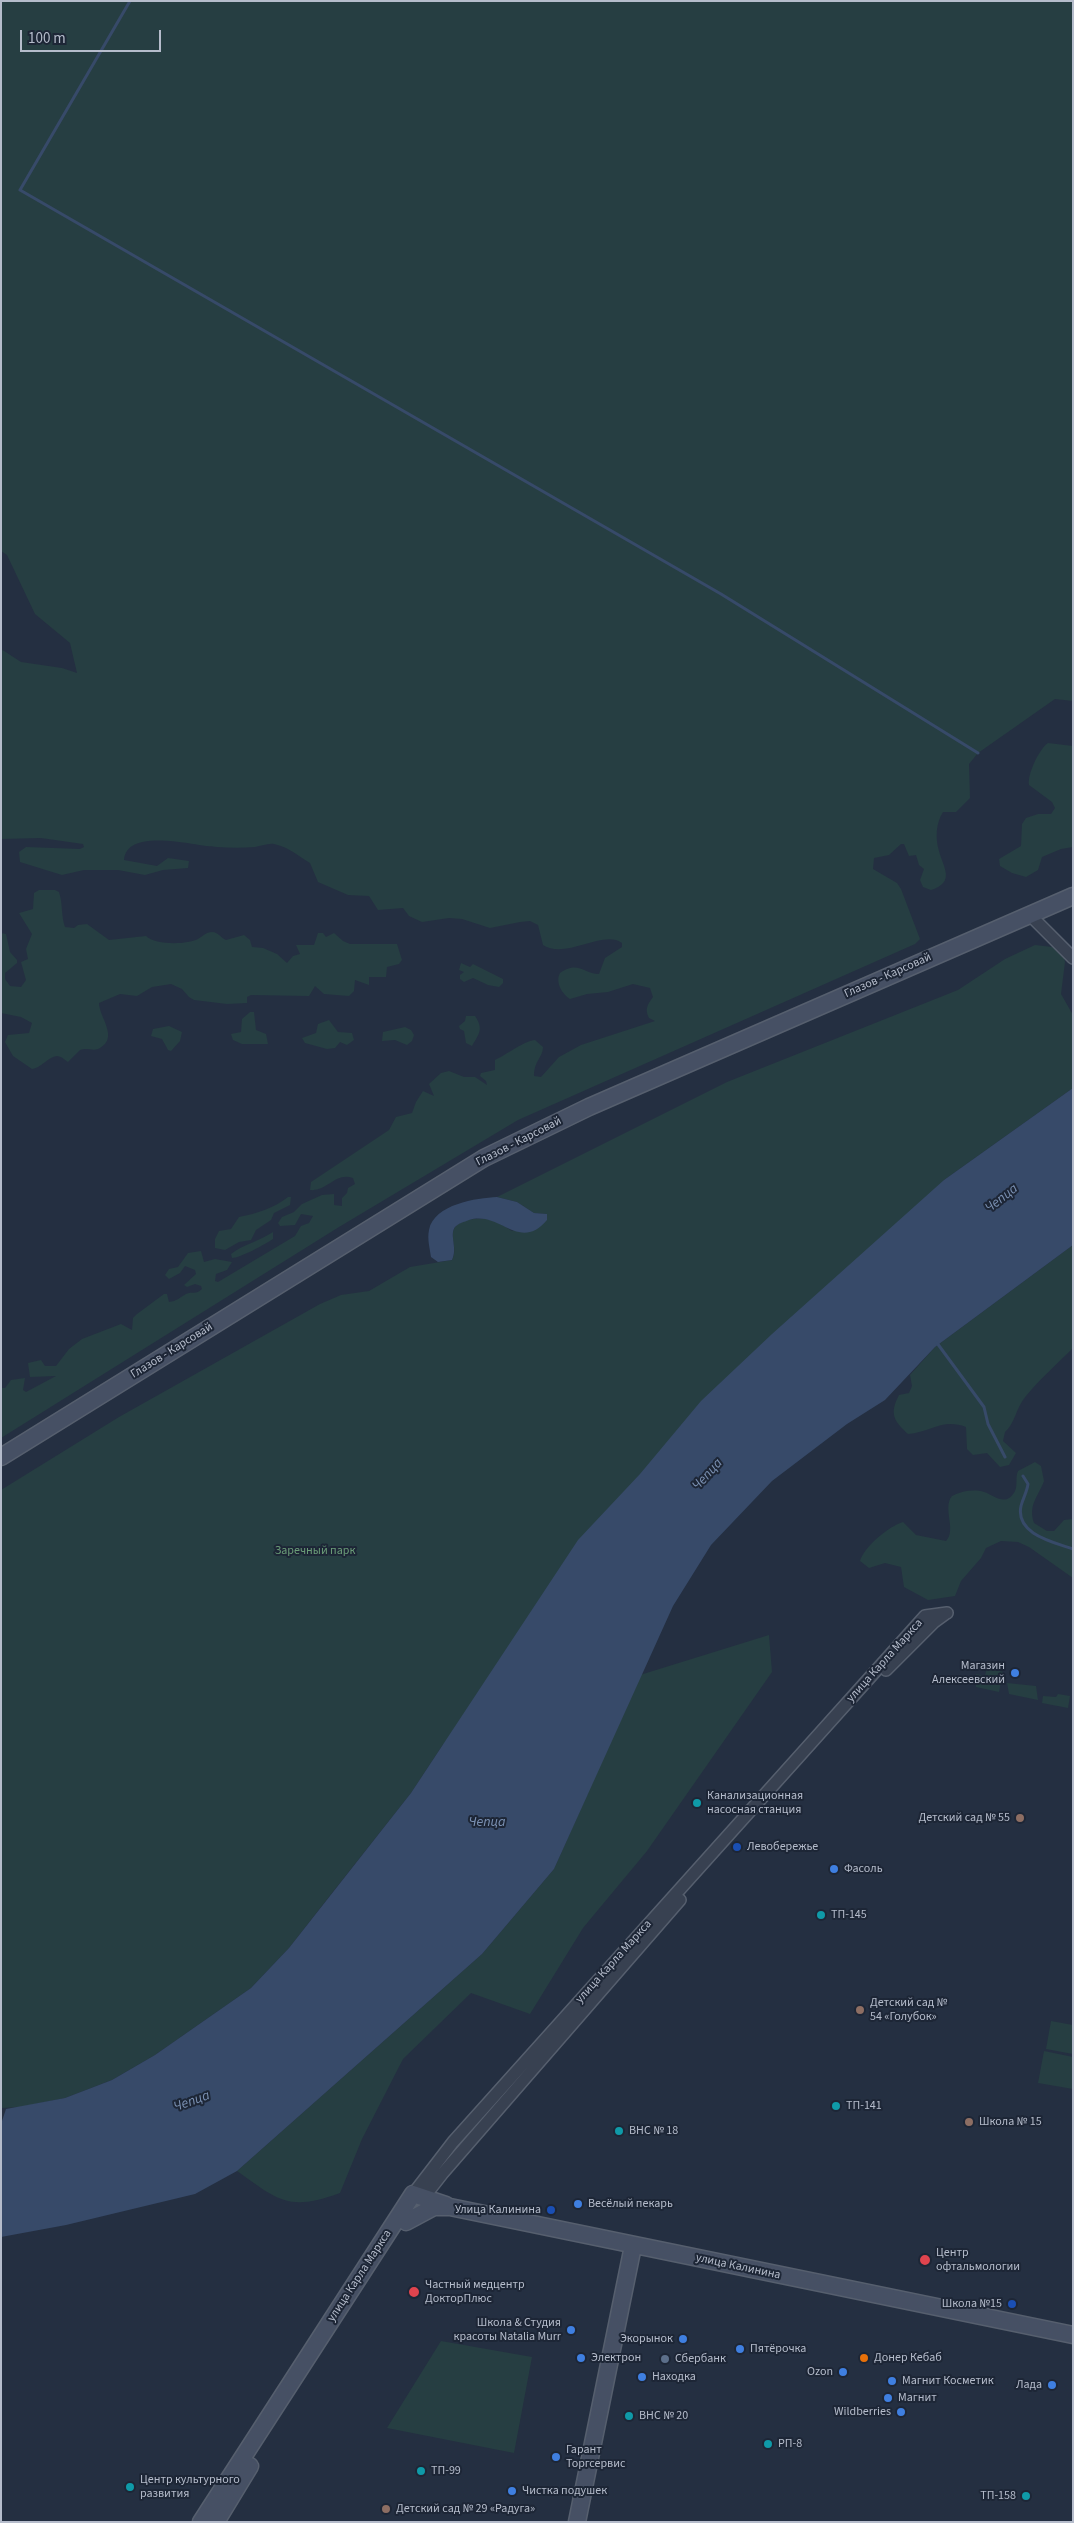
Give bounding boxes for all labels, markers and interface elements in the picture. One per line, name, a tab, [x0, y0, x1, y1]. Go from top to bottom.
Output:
scale bar	[22, 20, 164, 52]
text: 100 m	[28, 28, 66, 49]
street label: Глазов - Карсовай	[842, 950, 934, 1002]
street label: Глазов - Карсовай	[474, 1114, 564, 1170]
water label: Чепца	[982, 1181, 1022, 1217]
street label: Глазов - Карсовай	[128, 1320, 216, 1382]
water label: Чепца	[689, 1456, 727, 1494]
park label: Заречный парк	[275, 1544, 355, 1558]
street label: улица Карла Маркса	[844, 1616, 926, 1706]
place label: Магазин Алексеевский	[932, 1659, 1005, 1687]
marker: Магазин Алексеевский	[1009, 1667, 1021, 1679]
place label: Канализационная насосная станция	[707, 1789, 803, 1817]
marker: Канализационная насосная станция	[691, 1797, 703, 1809]
place label: Детский сад № 55	[918, 1811, 1010, 1825]
marker: Детский сад № 55	[1014, 1812, 1026, 1824]
water label: Чепца	[468, 1815, 506, 1831]
place label: Левобережье	[747, 1840, 818, 1854]
marker: Левобережье	[731, 1841, 743, 1853]
place label: Фасоль	[844, 1862, 883, 1876]
marker: Фасоль	[828, 1863, 840, 1875]
place label: ТП-145	[831, 1908, 867, 1922]
marker: ТП-145	[815, 1909, 827, 1921]
street label: улица Карла Маркса	[573, 1917, 655, 2007]
place label: Детский сад № 54 «Голубок»	[870, 1996, 947, 2024]
marker: Детский сад № 54 «Голубок»	[854, 2004, 866, 2016]
water label: Чепца	[172, 2088, 212, 2116]
place label: ТП-141	[846, 2099, 882, 2113]
marker: ТП-141	[830, 2100, 842, 2112]
place label: Школа № 15	[979, 2115, 1042, 2129]
marker: Школа № 15	[963, 2116, 975, 2128]
place label: ВНС № 18	[629, 2124, 678, 2138]
marker: ВНС № 18	[613, 2125, 625, 2137]
place label: Весёлый пекарь	[588, 2197, 673, 2211]
marker: Весёлый пекарь	[572, 2198, 584, 2210]
place label: Улица Калинина	[455, 2203, 541, 2217]
marker: Улица Калинина	[545, 2204, 557, 2216]
street label: улица Карла Маркса	[325, 2227, 395, 2325]
place label: Центр офтальмологии	[936, 2246, 1020, 2274]
street label: улица Калинина	[694, 2251, 782, 2283]
marker: Центр офтальмологии	[918, 2253, 932, 2267]
place label: Частный медцентр ДокторПлюс	[425, 2278, 525, 2306]
marker: Частный медцентр ДокторПлюс	[407, 2285, 421, 2299]
place label: Школа №15	[942, 2297, 1002, 2311]
marker: Школа №15	[1006, 2298, 1018, 2310]
place label: Школа & Студия красоты Natalia Murr	[453, 2316, 561, 2344]
marker: Школа & Студия красоты Natalia Murr	[565, 2324, 577, 2336]
place label: Экорынок	[620, 2332, 673, 2346]
marker: Экорынок	[677, 2333, 689, 2345]
place label: Пятёрочка	[750, 2342, 806, 2356]
marker: Пятёрочка	[734, 2343, 746, 2355]
place label: Электрон	[591, 2351, 641, 2365]
place label: Донер Кебаб	[874, 2351, 942, 2365]
marker: Электрон	[575, 2352, 587, 2364]
place label: Сбербанк	[675, 2352, 726, 2366]
marker: Донер Кебаб	[858, 2352, 870, 2364]
marker: Сбербанк	[659, 2353, 671, 2365]
place label: Ozon	[807, 2365, 833, 2379]
marker: Ozon	[837, 2366, 849, 2378]
place label: Находка	[652, 2370, 696, 2384]
marker: Находка	[636, 2371, 648, 2383]
place label: Магнит Косметик	[902, 2374, 994, 2388]
marker: Магнит Косметик	[886, 2375, 898, 2387]
place label: Лада	[1016, 2378, 1042, 2392]
marker: Лада	[1046, 2379, 1058, 2391]
place label: Магнит	[898, 2391, 937, 2405]
marker: Магнит	[882, 2392, 894, 2404]
place label: Wildberries	[834, 2405, 891, 2419]
marker: Wildberries	[895, 2406, 907, 2418]
place label: ВНС № 20	[639, 2409, 688, 2423]
marker: ВНС № 20	[623, 2410, 635, 2422]
place label: РП-8	[778, 2437, 802, 2451]
marker: РП-8	[762, 2438, 774, 2450]
place label: Гарант Торгсервис	[566, 2443, 625, 2471]
marker: Гарант Торгсервис	[550, 2451, 562, 2463]
place label: ТП-99	[431, 2464, 461, 2478]
marker: ТП-99	[415, 2465, 427, 2477]
place label: Центр культурного развития	[140, 2473, 240, 2501]
marker: Центр культурного развития	[124, 2481, 136, 2493]
place label: Чистка подушек	[522, 2484, 607, 2498]
marker: Чистка подушек	[506, 2485, 518, 2497]
place label: ТП-158	[980, 2489, 1016, 2503]
marker: ТП-158	[1020, 2490, 1032, 2502]
place label: Детский сад № 29 «Радуга»	[396, 2502, 535, 2516]
marker: Детский сад № 29 «Радуга»	[380, 2503, 392, 2515]

